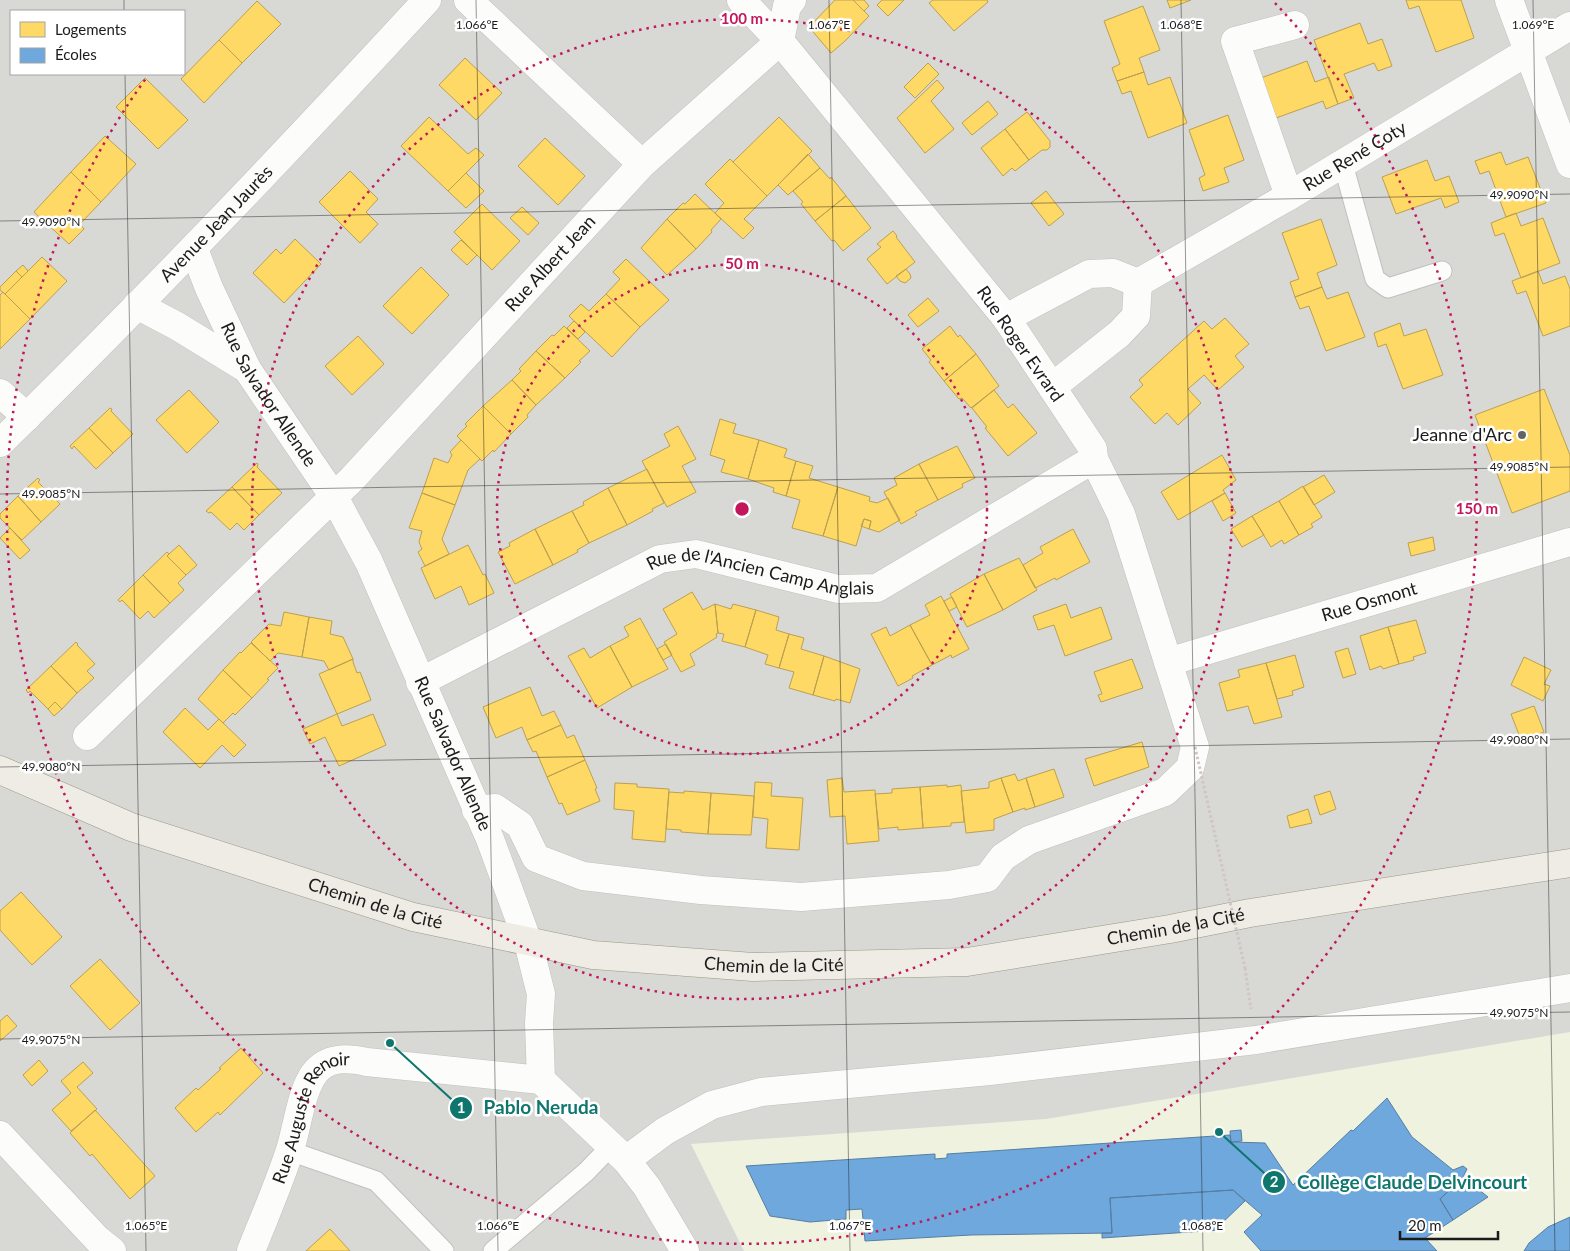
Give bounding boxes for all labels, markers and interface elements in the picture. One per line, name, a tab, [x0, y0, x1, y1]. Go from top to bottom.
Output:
text: 100 m	[721, 9, 763, 27]
legend	[10, 10, 185, 75]
text: 1.066°E	[456, 17, 498, 32]
text: 1.067°E	[808, 17, 850, 32]
text: 1.068°E	[1160, 17, 1202, 32]
text: 1.069°E	[1512, 17, 1554, 32]
text: Logements	[55, 20, 127, 38]
text: Écoles	[55, 45, 97, 63]
street label: Rue René Coty	[1298, 115, 1411, 195]
street label: Avenue Jean Jaurès	[155, 160, 277, 286]
text: 49.9090°N	[1490, 187, 1548, 202]
street label: Rue Albert Jean	[500, 210, 600, 316]
text: 49.9090°N	[22, 214, 80, 229]
text: 50 m	[725, 254, 759, 272]
street label: Rue Roger Evrard	[973, 281, 1069, 406]
street label: Rue Salvador Allende	[217, 318, 322, 470]
place label: Jeanne d'Arc	[1412, 423, 1512, 445]
marker: Jeanne d'Arc	[1516, 429, 1528, 441]
text: 49.9085°N	[1490, 459, 1548, 474]
text: 49.9085°N	[22, 486, 80, 501]
text: 150 m	[1456, 499, 1498, 517]
centre of rings	[733, 500, 751, 518]
street label: Rue de l'Ancien Camp Anglais	[642, 541, 874, 599]
street label: Rue Osmont	[1319, 576, 1420, 626]
street label: Rue Salvador Allende	[410, 673, 497, 834]
text: 49.9080°N	[1490, 732, 1548, 747]
text: 49.9080°N	[22, 759, 80, 774]
street label: Chemin de la Cité	[305, 872, 445, 933]
street label: Chemin de la Cité	[1105, 902, 1246, 949]
street label: Chemin de la Cité	[703, 951, 844, 977]
text: 49.9075°N	[1490, 1005, 1548, 1020]
text: 49.9075°N	[22, 1032, 80, 1047]
street label: Rue Auguste Renoir	[267, 1047, 350, 1187]
callout: Pablo Neruda	[448, 1091, 608, 1125]
text: Pablo Neruda	[484, 1095, 598, 1118]
text: 1	[457, 1098, 465, 1116]
callout: Collège Claude Delvincourt	[1262, 1165, 1537, 1199]
text: Collège Claude Delvincourt	[1297, 1170, 1527, 1193]
text: 2	[1270, 1172, 1279, 1190]
scale bar	[1400, 1208, 1498, 1240]
text: 20 m	[1408, 1216, 1442, 1234]
text: 1.065°E	[125, 1218, 167, 1233]
text: 1.066°E	[477, 1218, 519, 1233]
text: 1.067°E	[829, 1218, 871, 1233]
text: 1.068°E	[1181, 1218, 1223, 1233]

